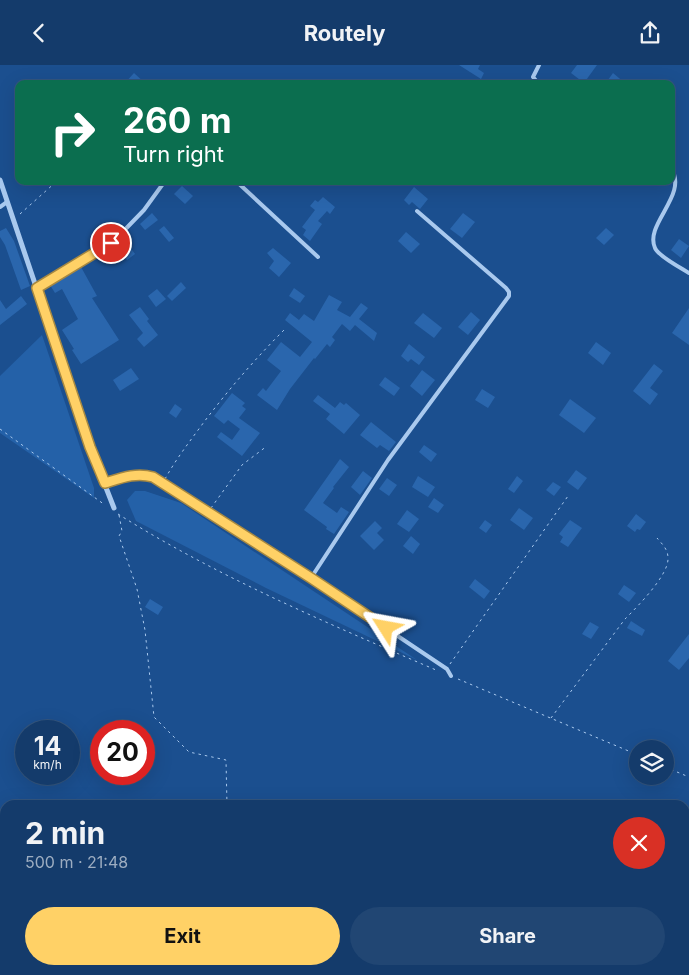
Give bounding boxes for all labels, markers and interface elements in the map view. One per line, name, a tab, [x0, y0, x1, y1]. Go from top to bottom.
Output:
icon: back	[25, 19, 53, 47]
icon: share	[636, 19, 664, 47]
text: Routely	[304, 20, 385, 46]
text: 260 m	[123, 99, 232, 141]
icon: right	[40, 100, 105, 165]
text: Turn right	[123, 141, 224, 167]
pin	[90, 222, 132, 264]
icon: arrive	[97, 229, 125, 257]
position arrow	[359, 601, 411, 653]
speed limit sign: 20	[90, 720, 155, 785]
text: 14	[34, 731, 61, 761]
map controls	[629, 740, 674, 785]
button: layers	[629, 740, 674, 785]
text: km/h	[33, 757, 62, 772]
text: 2 min	[25, 815, 105, 851]
button: close	[613, 817, 665, 869]
text: 500 m · 21:48	[25, 852, 128, 872]
button: Exit	[25, 907, 340, 965]
button: Share	[350, 907, 665, 965]

